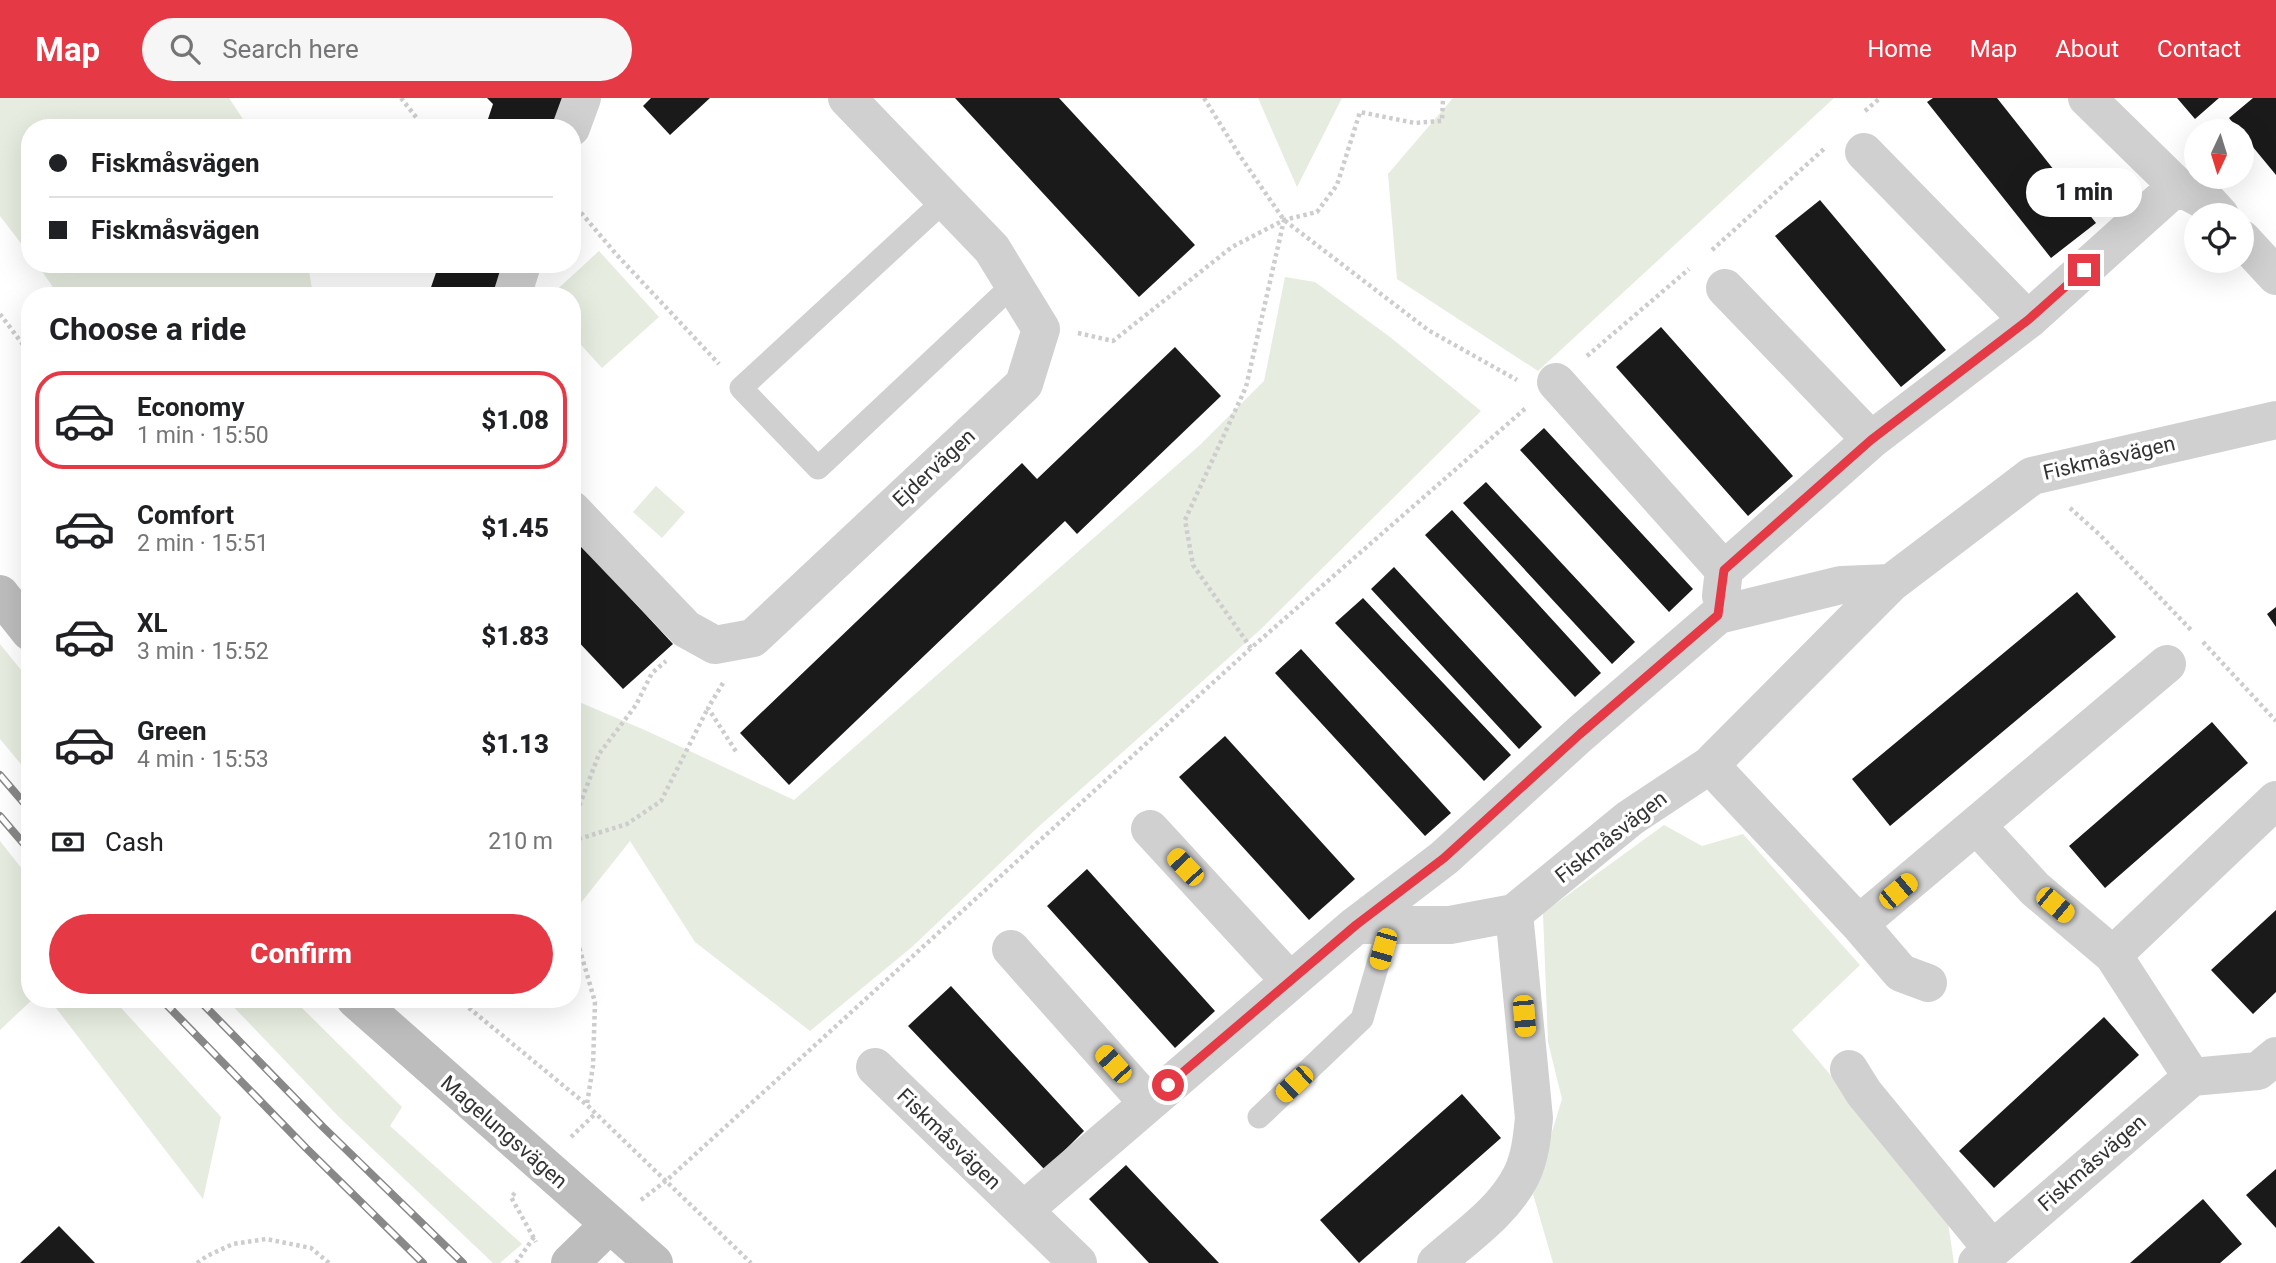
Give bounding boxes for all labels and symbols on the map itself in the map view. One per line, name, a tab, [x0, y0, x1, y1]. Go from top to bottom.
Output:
north arrow	[2184, 119, 2254, 189]
callout: 1 min	[2026, 169, 2142, 218]
route end	[2068, 254, 2100, 286]
street label: Ejdervägen	[888, 424, 980, 512]
street label: Fiskmåsvägen	[2041, 431, 2177, 485]
street label: Fiskmåsvägen	[1550, 786, 1672, 888]
car	[1163, 844, 1208, 890]
car	[1876, 869, 1921, 913]
car	[2033, 883, 2078, 927]
car	[1368, 926, 1399, 972]
car	[1512, 994, 1537, 1038]
car	[1092, 1041, 1135, 1087]
car	[1272, 1062, 1317, 1106]
route start	[1152, 1069, 1184, 1101]
street label: Magelungsvägen	[436, 1071, 572, 1193]
street label: Fiskmåsvägen	[892, 1084, 1006, 1194]
street label: Fiskmåsvägen	[2033, 1110, 2151, 1216]

